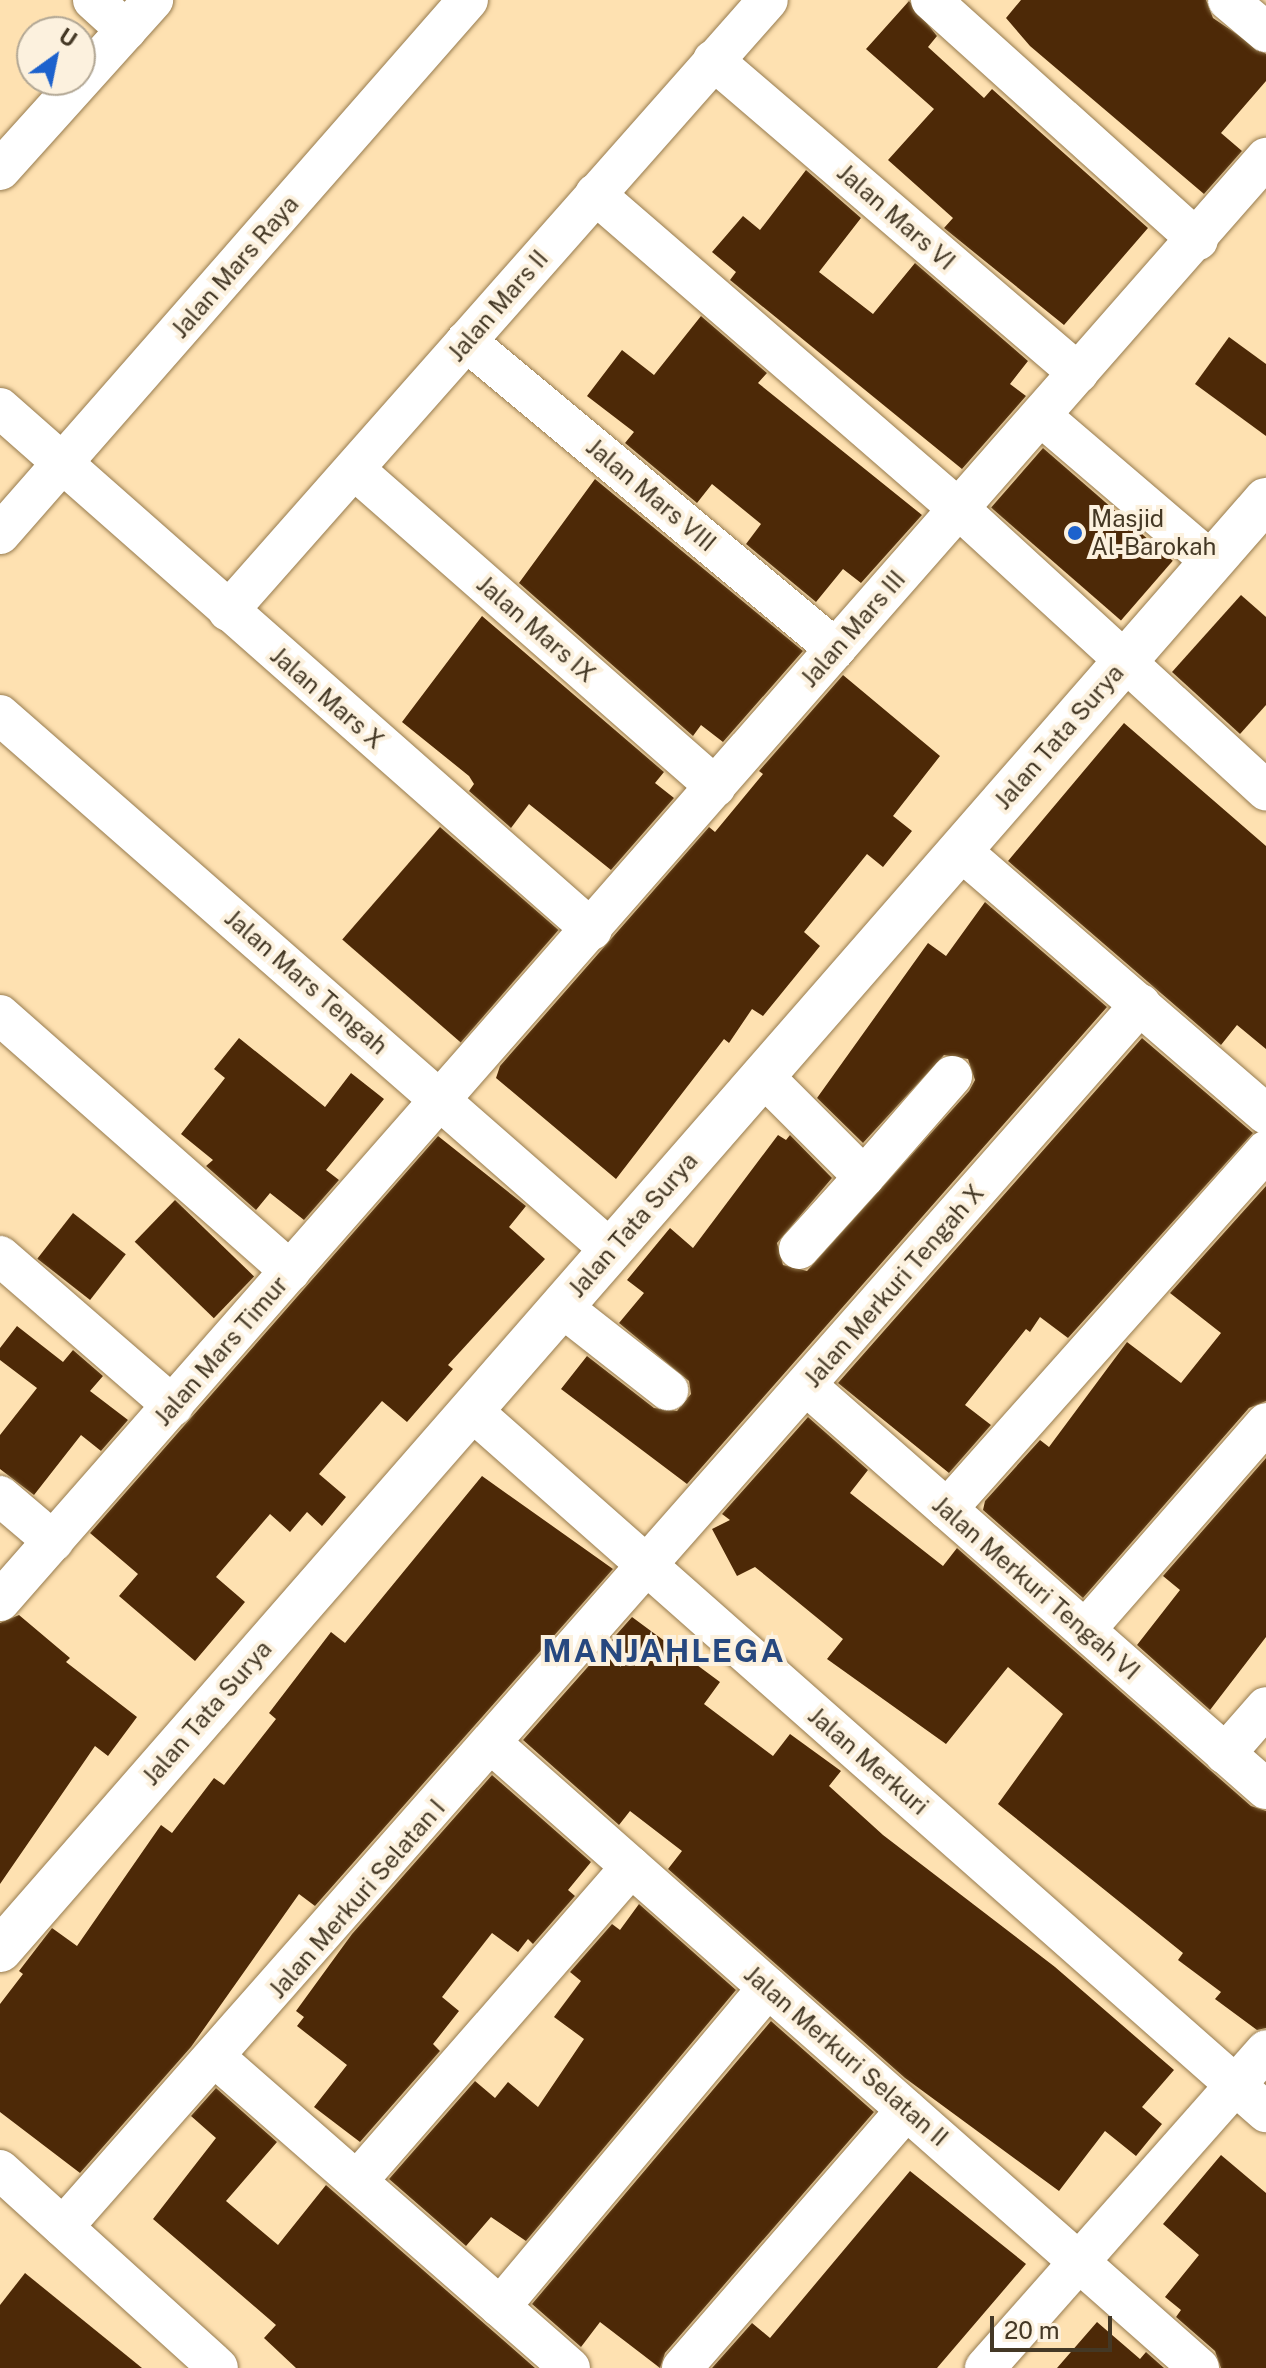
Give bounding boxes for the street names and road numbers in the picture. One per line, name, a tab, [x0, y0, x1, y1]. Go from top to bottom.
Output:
street label: Jalan Mars VI	[831, 158, 961, 276]
street label: Jalan Mars Raya	[165, 190, 305, 344]
street label: Jalan Mars II	[442, 244, 554, 368]
street label: Jalan Mars VIII	[580, 432, 722, 558]
street label: Jalan Mars III	[795, 565, 911, 693]
street label: Jalan Mars IX	[471, 570, 601, 688]
street label: Jalan Mars X	[264, 641, 390, 755]
street label: Jalan Tata Surya	[988, 659, 1130, 815]
street label: Jalan Mars Tengah	[219, 904, 393, 1060]
street label: Jalan Tata Surya	[562, 1147, 704, 1303]
street label: Jalan Merkuri Tengah X	[798, 1179, 990, 1393]
street label: Jalan Mars Timur	[148, 1270, 294, 1432]
street label: Jalan Merkuri Tengah VI	[926, 1490, 1146, 1686]
street label: Jalan Tata Surya	[136, 1635, 278, 1791]
street label: Jalan Merkuri	[802, 1701, 934, 1821]
street label: Jalan Merkuri Selatan I	[263, 1794, 451, 2004]
street label: Jalan Merkuri Selatan II	[738, 1960, 954, 2152]

